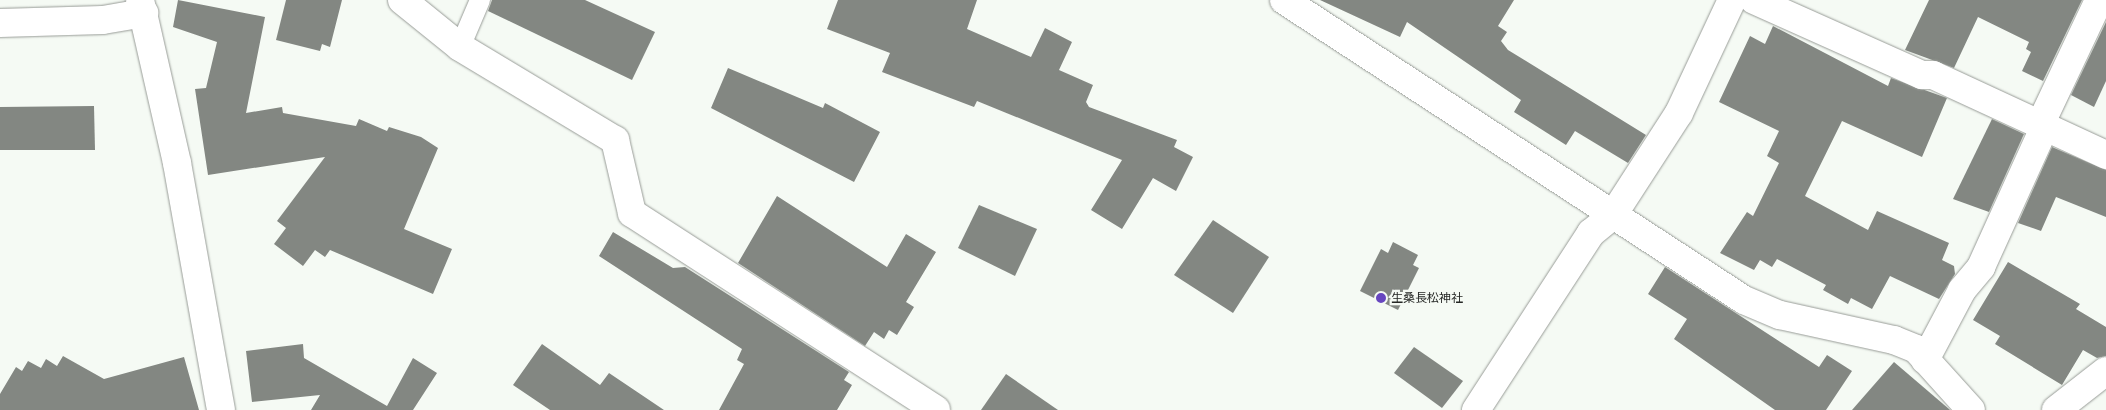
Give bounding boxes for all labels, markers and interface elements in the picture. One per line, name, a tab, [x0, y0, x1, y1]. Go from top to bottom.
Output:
place label: 生桑長松神社	[1391, 291, 1463, 305]
marker: 生桑長松神社	[1375, 292, 1387, 304]

